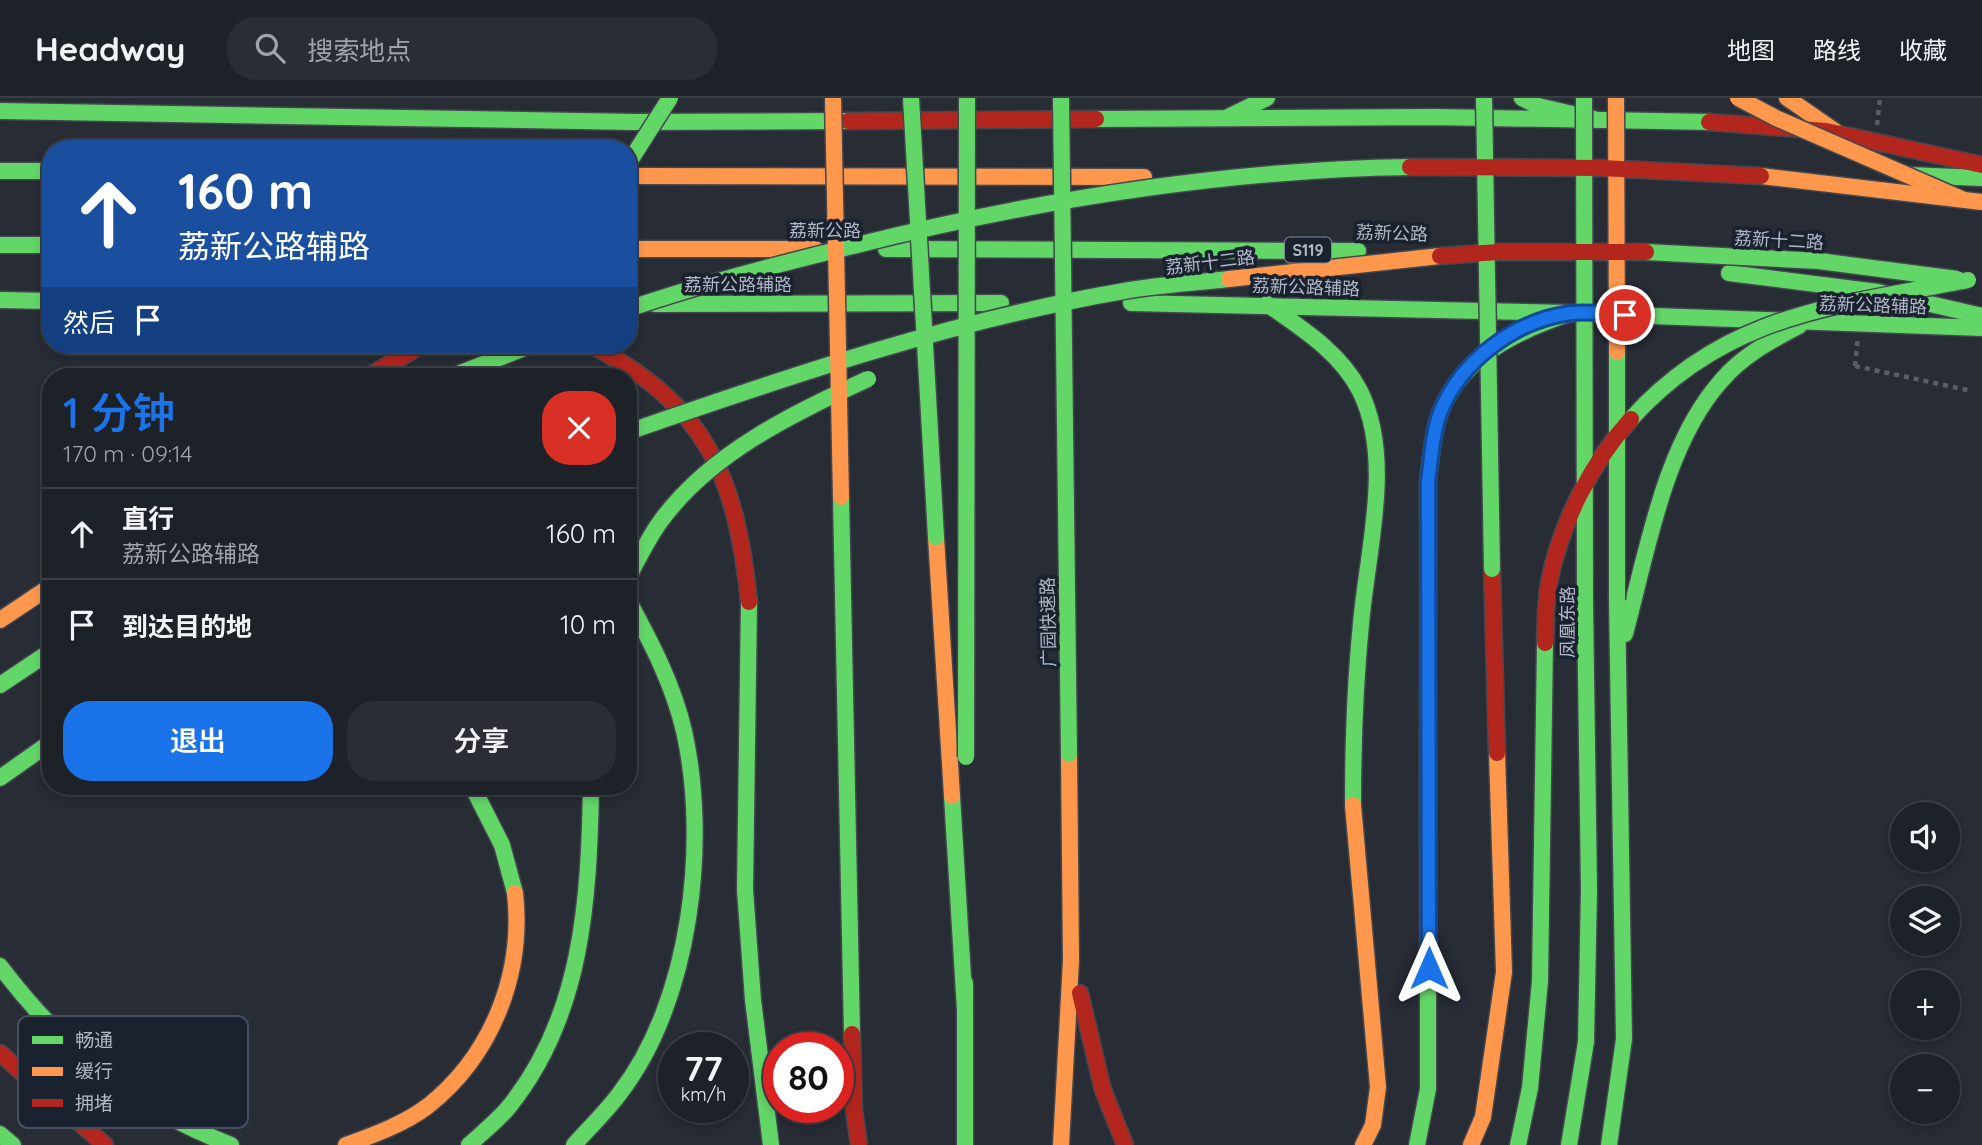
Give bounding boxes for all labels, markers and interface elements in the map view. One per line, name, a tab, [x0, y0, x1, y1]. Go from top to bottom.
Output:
search box	[227, 17, 717, 80]
text: Headway	[35, 28, 185, 69]
icon: search	[251, 29, 289, 67]
text: 搜索地点	[307, 34, 411, 67]
text: 地图	[1727, 35, 1775, 65]
text: 路线	[1813, 35, 1861, 65]
text: 收藏	[1899, 35, 1947, 65]
text: 160 m	[178, 160, 313, 221]
icon: ahead	[63, 168, 154, 259]
street label: 荔新公路	[789, 219, 861, 242]
street label: 荔新公路	[1356, 220, 1428, 246]
text: 荔新公路辅路	[178, 226, 370, 266]
street label: 荔新十二路	[1733, 226, 1825, 254]
road number: S119	[1285, 238, 1331, 262]
street label: 荔新十二路	[1164, 245, 1256, 279]
street label: 荔新公路辅路	[684, 273, 792, 296]
street label: 荔新公路辅路	[1252, 274, 1360, 300]
pin	[1595, 285, 1655, 345]
street label: 荔新公路辅路	[1819, 292, 1927, 318]
icon: arrive	[1606, 296, 1644, 334]
icon: arrive	[129, 301, 167, 339]
text: 然后	[63, 306, 115, 339]
text: 1 分钟	[63, 386, 175, 439]
button: close	[542, 391, 616, 465]
text: 170 m · 09:14	[63, 439, 192, 468]
text: 直行	[122, 502, 174, 535]
icon: ahead	[63, 515, 101, 553]
text: 160 m	[546, 517, 616, 550]
text: 荔新公路辅路	[122, 539, 260, 568]
street label: 广园快速路	[1036, 577, 1060, 667]
street label: 凤凰东路	[1556, 586, 1579, 658]
icon: arrive	[63, 606, 101, 644]
text: 10 m	[560, 608, 616, 641]
text: 到达目的地	[122, 610, 252, 643]
button: 退出	[63, 701, 333, 781]
button: 分享	[347, 701, 616, 781]
map controls	[1890, 802, 1960, 1124]
button: sound	[1890, 802, 1960, 872]
button: layers	[1890, 886, 1960, 956]
position arrow	[1392, 931, 1466, 1005]
button: +	[1890, 970, 1960, 1040]
legend	[18, 1016, 248, 1128]
text: 畅通	[75, 1028, 113, 1052]
speed limit sign: 80	[763, 1032, 854, 1123]
text: 77	[684, 1046, 723, 1090]
button: −	[1890, 1054, 1960, 1124]
text: 缓行	[75, 1059, 113, 1083]
text: km/h	[681, 1083, 726, 1106]
text: 拥堵	[75, 1091, 113, 1115]

